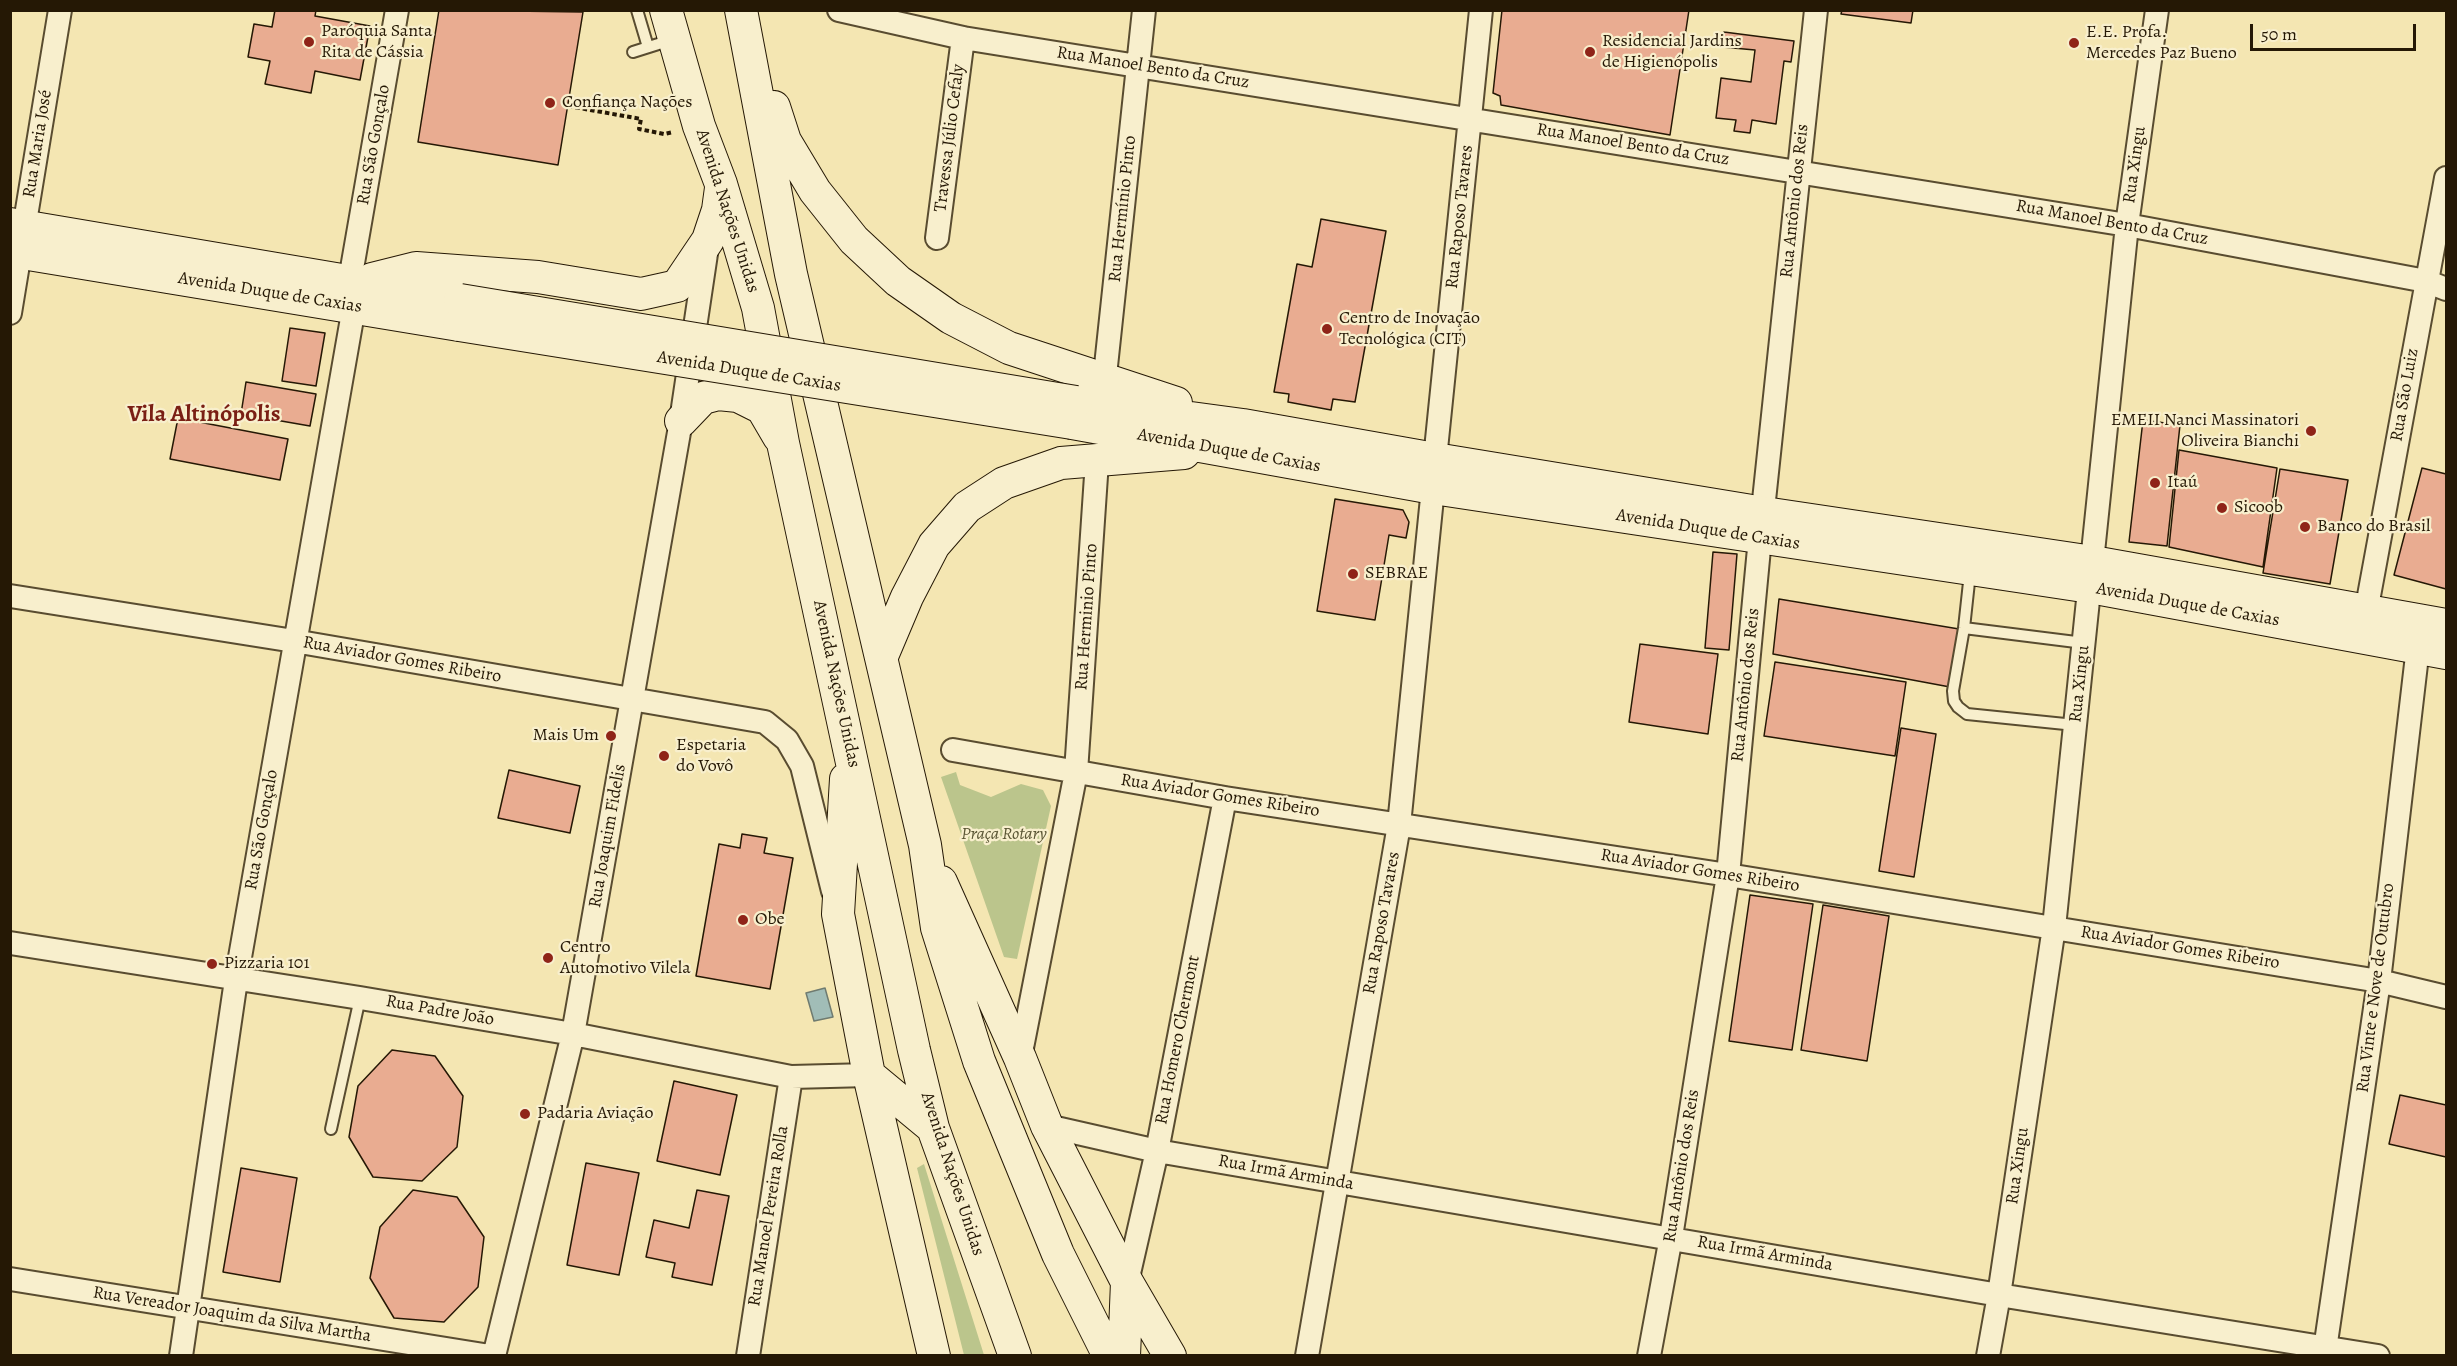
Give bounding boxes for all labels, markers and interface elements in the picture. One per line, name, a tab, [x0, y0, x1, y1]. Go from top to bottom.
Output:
scale bar	[2253, 12, 2420, 50]
place label: Paróquia Santa Rita de Cássia	[321, 21, 432, 63]
place label: E.E. Profa. Mercedes Paz Bueno	[2086, 22, 2237, 64]
text: 50 m	[2261, 22, 2297, 46]
place label: Residencial Jardins de Higienópolis	[1602, 31, 1742, 74]
marker: Paróquia Santa Rita de Cássia	[302, 35, 316, 49]
marker: E.E. Profa. Mercedes Paz Bueno	[2067, 36, 2081, 50]
street label: Rua Manoel Bento da Cruz	[1055, 42, 1251, 94]
marker: Residencial Jardins de Higienópolis	[1583, 45, 1597, 59]
street label: Travessa Júlio Cefaly	[930, 63, 970, 213]
street label: Rua São Gonçalo	[353, 83, 395, 207]
street label: Rua Maria José	[19, 89, 57, 199]
place label: Confiança Nações	[562, 92, 693, 114]
marker: Confiança Nações	[543, 96, 557, 110]
street label: Rua Manoel Bento da Cruz	[1535, 119, 1731, 171]
street label: Rua Antônio dos Reis	[1776, 123, 1814, 279]
street label: Rua Xingu	[2119, 125, 2151, 205]
street label: Avenida Nações Unidas	[690, 126, 764, 296]
street label: Rua Hermínio Pinto	[1105, 135, 1141, 283]
street label: Rua Raposo Tavares	[1442, 144, 1478, 290]
street label: Rua Manoel Bento da Cruz	[2014, 195, 2210, 251]
street label: Avenida Duque de Caxias	[177, 268, 363, 318]
place label: Centro de Inovação Tecnológica (CIT)	[1339, 308, 1480, 350]
marker: Centro de Inovação Tecnológica (CIT)	[1320, 322, 1334, 336]
street label: Avenida Duque de Caxias	[656, 347, 842, 397]
street label: Rua São Luiz	[2386, 347, 2424, 443]
district label: Vila Altinópolis	[128, 401, 280, 429]
place label: EMEII Nanci Massinatori Oliveira Bianchi	[2111, 410, 2299, 452]
street label: Avenida Duque de Caxias	[1136, 424, 1322, 478]
marker: EMEII Nanci Massinatori Oliveira Bianchi	[2304, 424, 2318, 438]
place label: Itaú	[2167, 472, 2198, 494]
marker: Itaú	[2148, 476, 2162, 490]
place label: Sicoob	[2234, 497, 2283, 519]
marker: Sicoob	[2215, 501, 2229, 515]
street label: Avenida Duque de Caxias	[1615, 505, 1801, 555]
place label: Banco do Brasil	[2317, 516, 2430, 538]
marker: Banco do Brasil	[2298, 520, 2312, 534]
street label: Rua Herminio Pinto	[1071, 543, 1103, 691]
place label: SEBRAE	[1365, 563, 1428, 585]
marker: SEBRAE	[1346, 567, 1360, 581]
street label: Avenida Duque de Caxias	[2095, 578, 2281, 632]
street label: Avenida Nações Unidas	[808, 598, 864, 770]
street label: Rua Antônio dos Reis	[1727, 607, 1765, 763]
street label: Rua Aviador Gomes Ribeiro	[301, 632, 503, 688]
street label: Rua Xingu	[2065, 644, 2095, 724]
place label: Mais Um	[533, 725, 599, 747]
marker: Mais Um	[604, 729, 618, 743]
place label: Espetaria do Vovô	[676, 735, 746, 777]
marker: Espetaria do Vovô	[657, 749, 671, 763]
street label: Rua Joaquim Fidelis	[585, 762, 631, 910]
street label: Rua São Gonçalo	[241, 768, 283, 892]
street label: Rua Aviador Gomes Ribeiro	[1119, 770, 1321, 822]
park label: Praça Rotary	[961, 824, 1047, 846]
street label: Rua Aviador Gomes Ribeiro	[1599, 845, 1801, 897]
street label: Rua Raposo Tavares	[1359, 850, 1405, 996]
street label: Rua Vinte e Nove de Outubro	[2352, 882, 2400, 1094]
place label: Obe	[755, 909, 785, 931]
marker: Obe	[736, 913, 750, 927]
street label: Rua Aviador Gomes Ribeiro	[2079, 922, 2281, 974]
place label: Centro Automotivo Vilela	[560, 937, 691, 980]
marker: Centro Automotivo Vilela	[541, 951, 555, 965]
place label: Pizzaria 101	[224, 953, 310, 975]
street label: Rua Homero Chermont	[1151, 953, 1205, 1127]
marker: Pizzaria 101	[205, 957, 219, 971]
street label: Rua Padre João	[384, 991, 496, 1031]
street label: Rua Antônio dos Reis	[1659, 1088, 1705, 1244]
street label: Avenida Nações Unidas	[915, 1089, 989, 1259]
place label: Padaria Aviação	[537, 1103, 653, 1125]
marker: Padaria Aviação	[518, 1107, 532, 1121]
street label: Rua Manoel Pereira Rolla	[744, 1124, 794, 1308]
street label: Rua Xingu	[2002, 1126, 2034, 1206]
street label: Rua Irmã Arminda	[1217, 1150, 1355, 1196]
street label: Rua Irmã Arminda	[1696, 1231, 1834, 1277]
street label: Rua Vereador Joaquim da Silva Martha	[91, 1282, 373, 1348]

